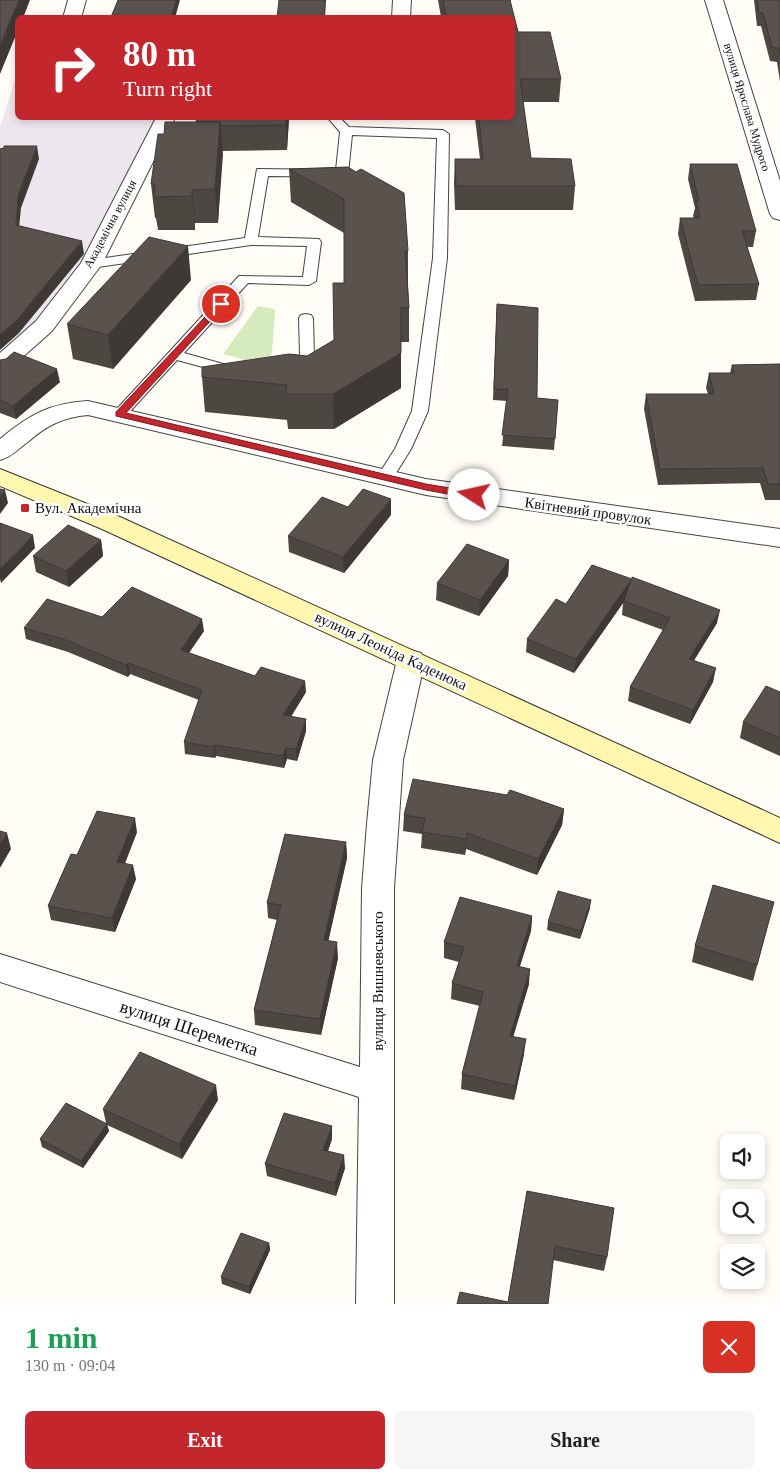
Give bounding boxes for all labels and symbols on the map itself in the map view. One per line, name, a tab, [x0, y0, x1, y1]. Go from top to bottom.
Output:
street label: вулиця Ярослава Мудрого	[721, 41, 773, 173]
street label: Академічна вулиця	[81, 177, 139, 270]
pin	[200, 283, 242, 325]
position arrow	[447, 468, 499, 520]
street label: Квітневий провулок	[523, 494, 653, 528]
place label: Вул. Академічна	[35, 500, 142, 516]
marker: Вул. Академічна	[19, 502, 31, 514]
street label: вулиця Леоніда Каденюка	[312, 609, 470, 693]
street label: вулиця Вишневського	[370, 911, 386, 1051]
street label: вулиця Шереметка	[117, 996, 261, 1060]

